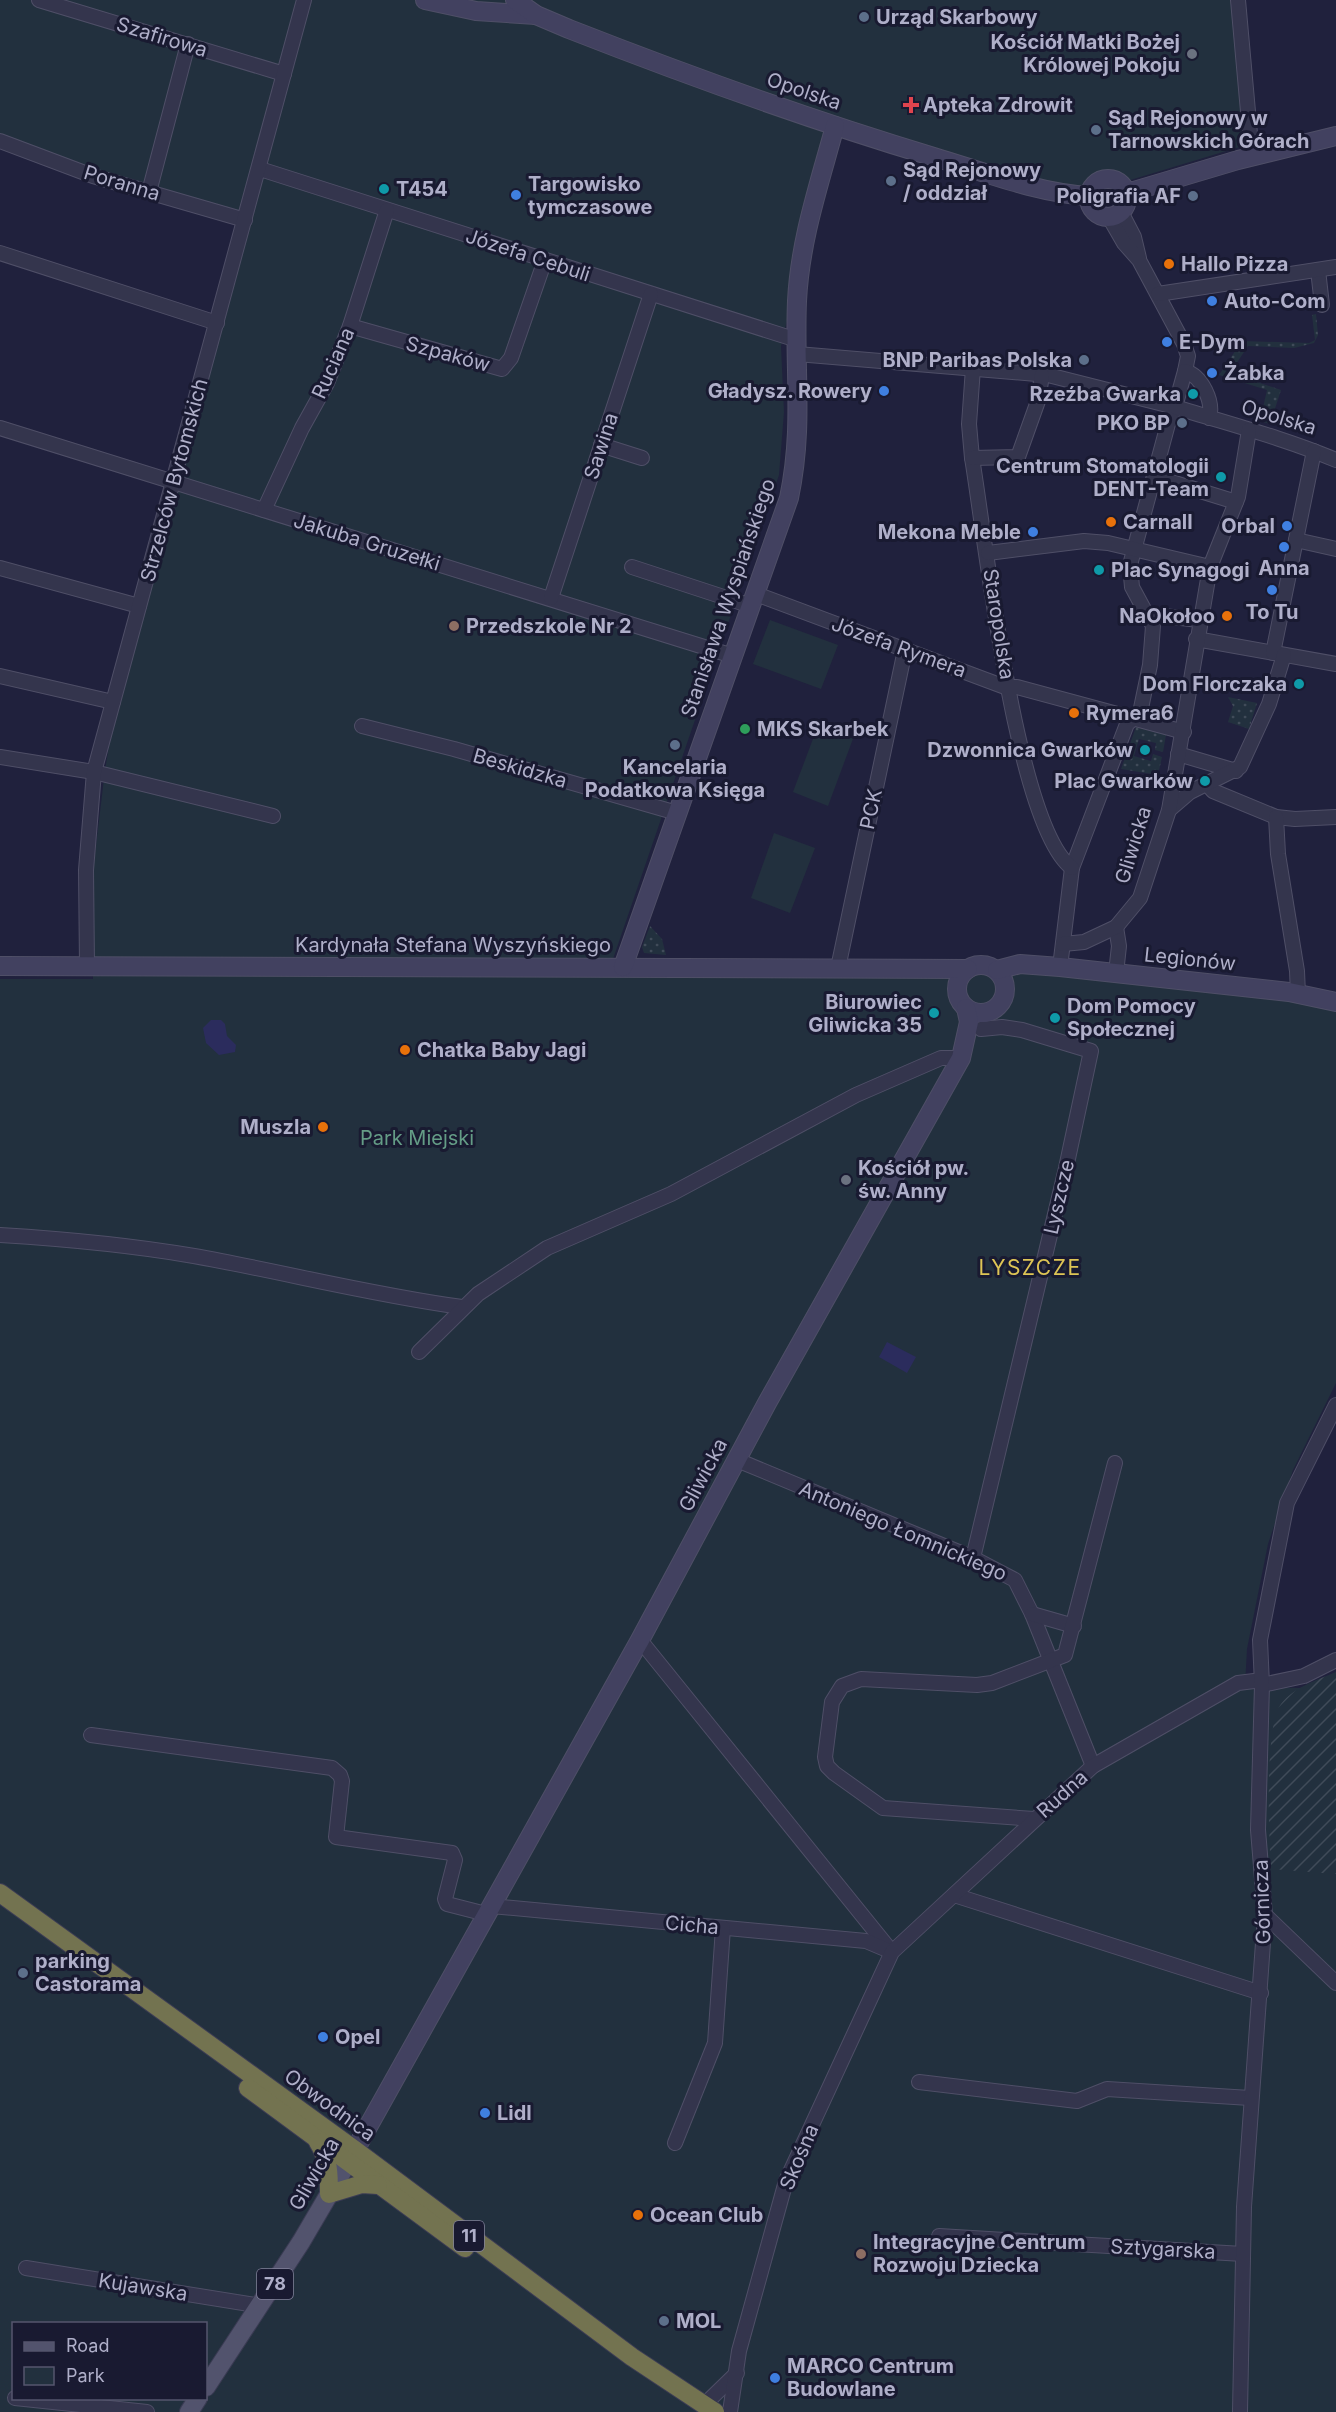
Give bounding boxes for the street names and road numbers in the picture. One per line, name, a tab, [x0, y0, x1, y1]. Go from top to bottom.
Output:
street label: Szafirowa	[114, 12, 210, 62]
street label: Opolska	[764, 67, 844, 115]
street label: Poranna	[81, 160, 163, 206]
street label: Józefa Cebuli	[463, 224, 593, 286]
street label: Ruciana	[307, 324, 359, 402]
street label: Szpaków	[403, 331, 493, 377]
street label: Strzelców Bytomskich	[135, 376, 213, 584]
street label: Opolska	[1239, 394, 1319, 440]
street label: Sawina	[579, 410, 623, 482]
street label: Stanisława Wyspiańskiego	[676, 475, 780, 721]
street label: Jakuba Gruzełki	[291, 508, 443, 576]
street label: Staropolska	[978, 567, 1020, 681]
street label: Józefa Rymera	[828, 612, 970, 682]
street label: Beskidzka	[470, 743, 570, 793]
street label: PCK	[855, 787, 887, 831]
street label: Gliwicka	[1110, 804, 1156, 886]
street label: Kardynała Stefana Wyszyńskiego	[295, 933, 611, 957]
street label: Legionów	[1143, 942, 1237, 976]
street label: Lyszcze	[1039, 1157, 1079, 1237]
street label: Gliwicka	[674, 1434, 732, 1516]
street label: Antoniego Łomnickiego	[795, 1476, 1011, 1586]
street label: Rudna	[1032, 1765, 1092, 1823]
street label: Górnicza	[1249, 1859, 1275, 1945]
street label: Cicha	[664, 1911, 720, 1939]
street label: Obwodnica	[280, 2064, 380, 2146]
street label: Skośna	[774, 2121, 824, 2193]
street label: Gliwicka	[284, 2134, 344, 2214]
road number: 11	[454, 2221, 484, 2251]
street label: Sztygarska	[1110, 2234, 1216, 2264]
street label: Kujawska	[97, 2268, 189, 2306]
road number: 78	[257, 2269, 293, 2299]

